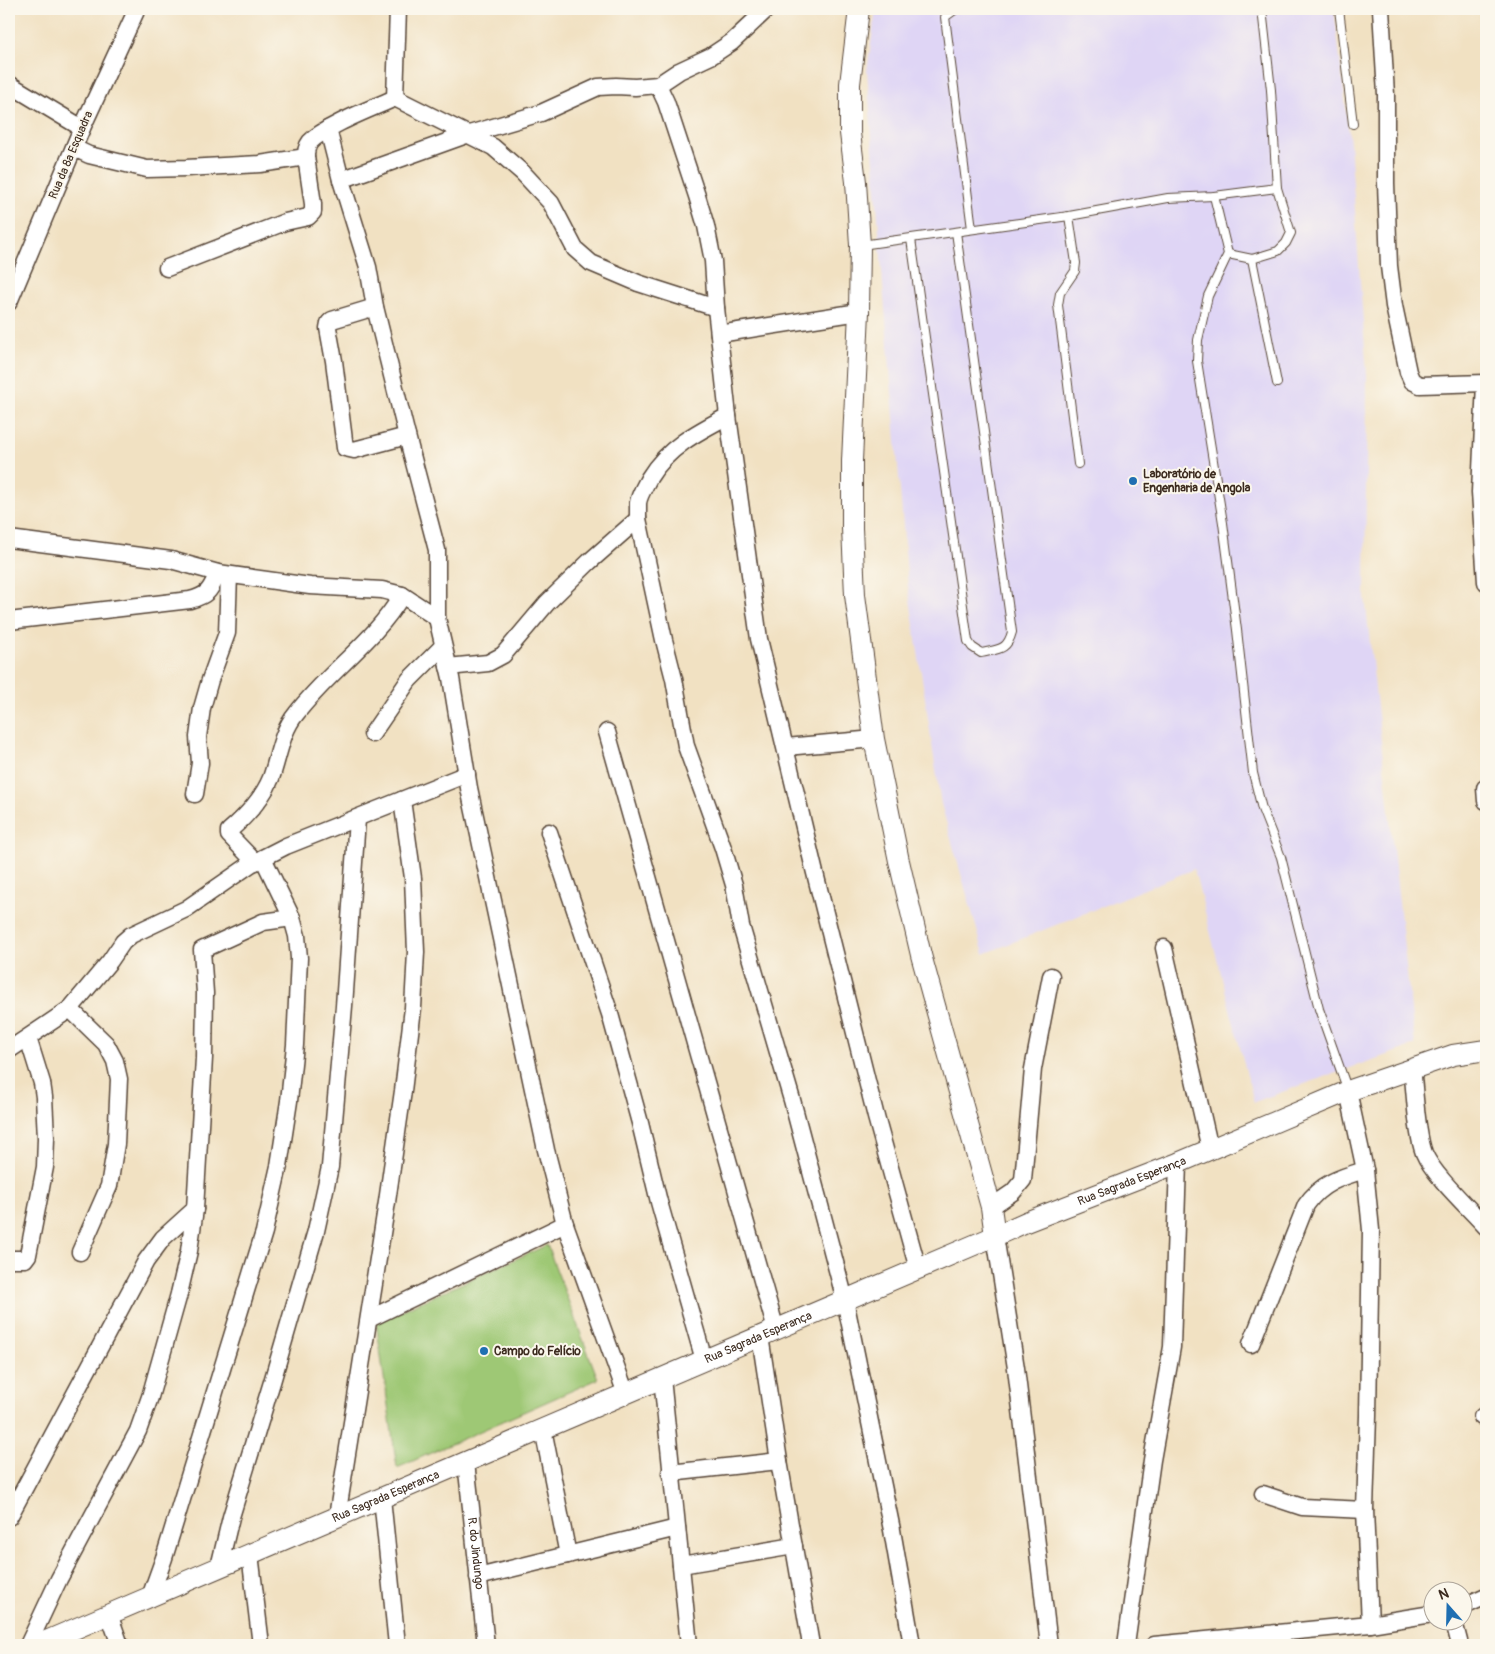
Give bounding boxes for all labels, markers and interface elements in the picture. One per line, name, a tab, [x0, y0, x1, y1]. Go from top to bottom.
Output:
street label: Rua da 8ª Esquadra	[46, 108, 96, 201]
place label: Laboratório de Engenharia de Angola	[1143, 467, 1251, 496]
marker: Laboratório de Engenharia de Angola	[1127, 475, 1139, 487]
street label: Rua Sagrada Esperança	[1075, 1153, 1189, 1209]
street label: Rua Sagrada Esperança	[702, 1307, 814, 1367]
place label: Campo do Felício	[494, 1344, 581, 1359]
marker: Campo do Felício	[478, 1345, 490, 1357]
street label: Rua Sagrada Esperança	[330, 1467, 442, 1526]
street label: R. do Jindungo	[465, 1516, 487, 1591]
north arrow	[1422, 1582, 1472, 1632]
text: N	[1436, 1585, 1451, 1604]

